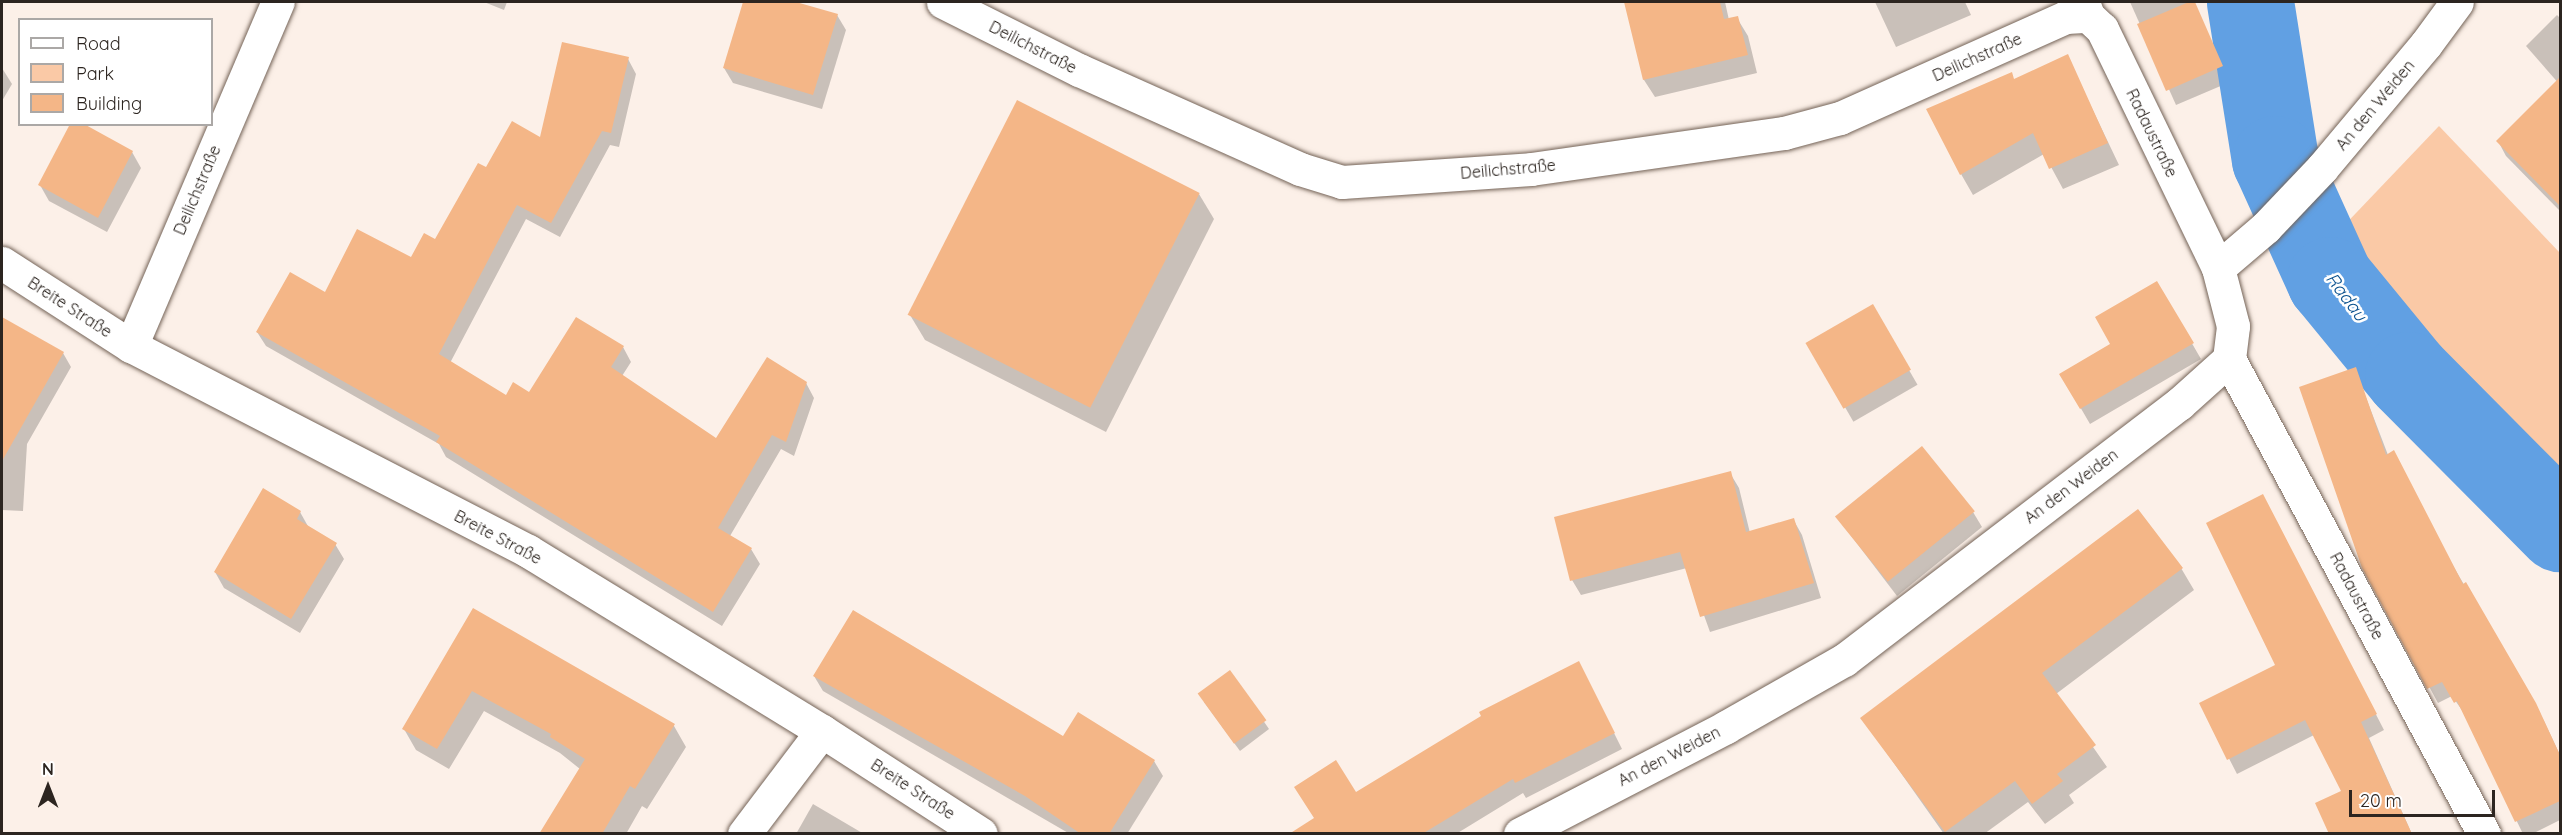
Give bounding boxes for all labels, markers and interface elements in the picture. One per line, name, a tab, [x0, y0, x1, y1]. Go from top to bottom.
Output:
street label: Deilichstraße	[986, 17, 1080, 77]
legend	[18, 18, 213, 126]
street label: Deilichstraße	[1929, 29, 2025, 85]
text: Road	[76, 32, 121, 55]
street label: An den Weiden	[2332, 56, 2418, 154]
text: Park	[76, 62, 114, 85]
street label: Radaustraße	[2122, 86, 2182, 180]
text: Building	[76, 92, 142, 115]
street label: Deilichstraße	[169, 142, 225, 238]
street label: Deilichstraße	[1459, 155, 1557, 183]
water label: Radau	[2321, 269, 2371, 325]
street label: Breite Straße	[24, 273, 116, 341]
street label: An den Weiden	[2021, 445, 2121, 527]
street label: Breite Straße	[451, 506, 545, 568]
street label: Radaustraße	[2326, 549, 2388, 643]
street label: An den Weiden	[1615, 722, 1723, 790]
street label: Breite Straße	[867, 755, 959, 823]
north arrow	[18, 757, 78, 817]
text: N	[42, 759, 54, 779]
scale bar	[2352, 778, 2498, 816]
text: 20 m	[2360, 789, 2402, 812]

